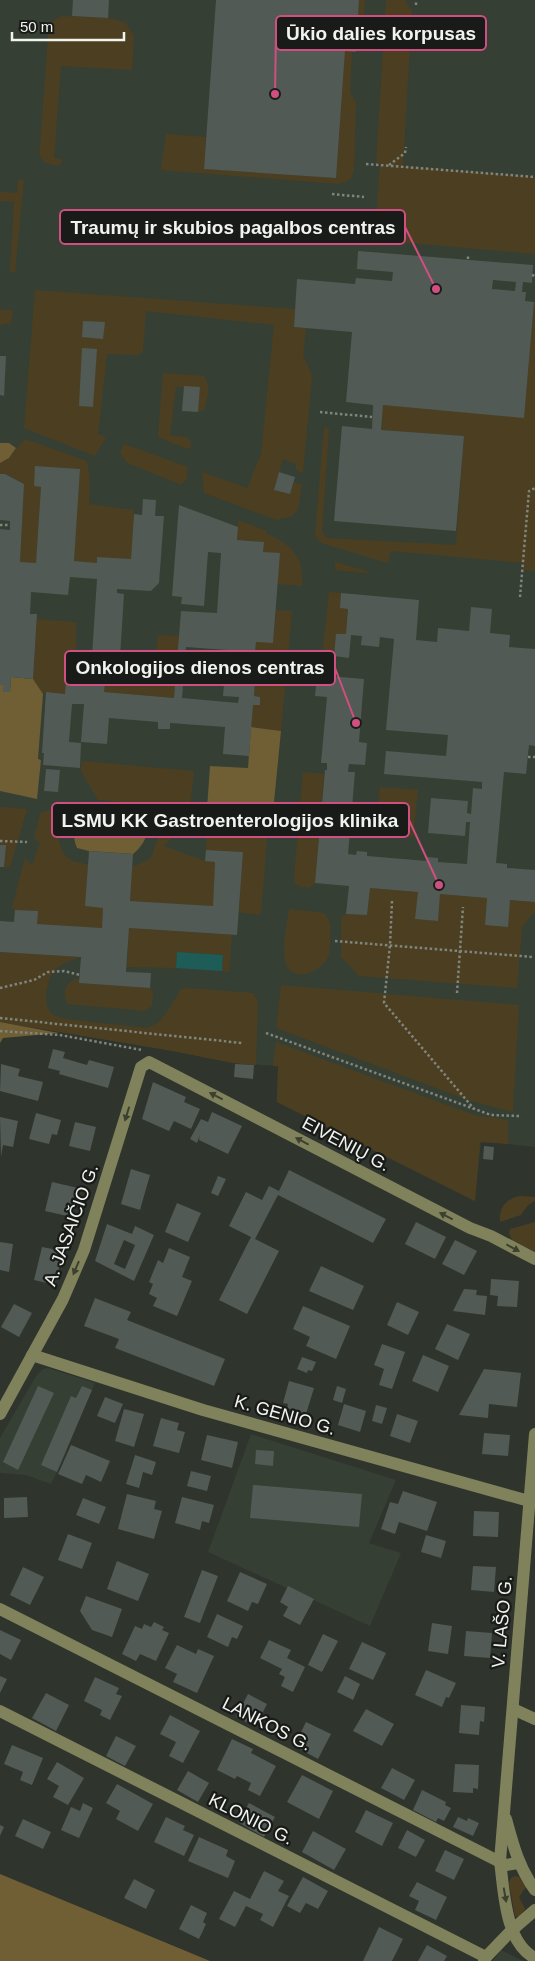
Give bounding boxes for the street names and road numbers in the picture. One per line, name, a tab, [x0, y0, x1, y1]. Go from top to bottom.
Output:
street label: EIVENIŲ G.	[299, 1113, 393, 1175]
street label: A. JASAIČIO G.	[39, 1161, 102, 1289]
street label: K. GENIO G.	[232, 1391, 338, 1439]
street label: V. LAŠO G.	[487, 1575, 516, 1669]
street label: LANKOS G.	[219, 1693, 315, 1755]
street label: KLONIO G.	[205, 1789, 297, 1849]

